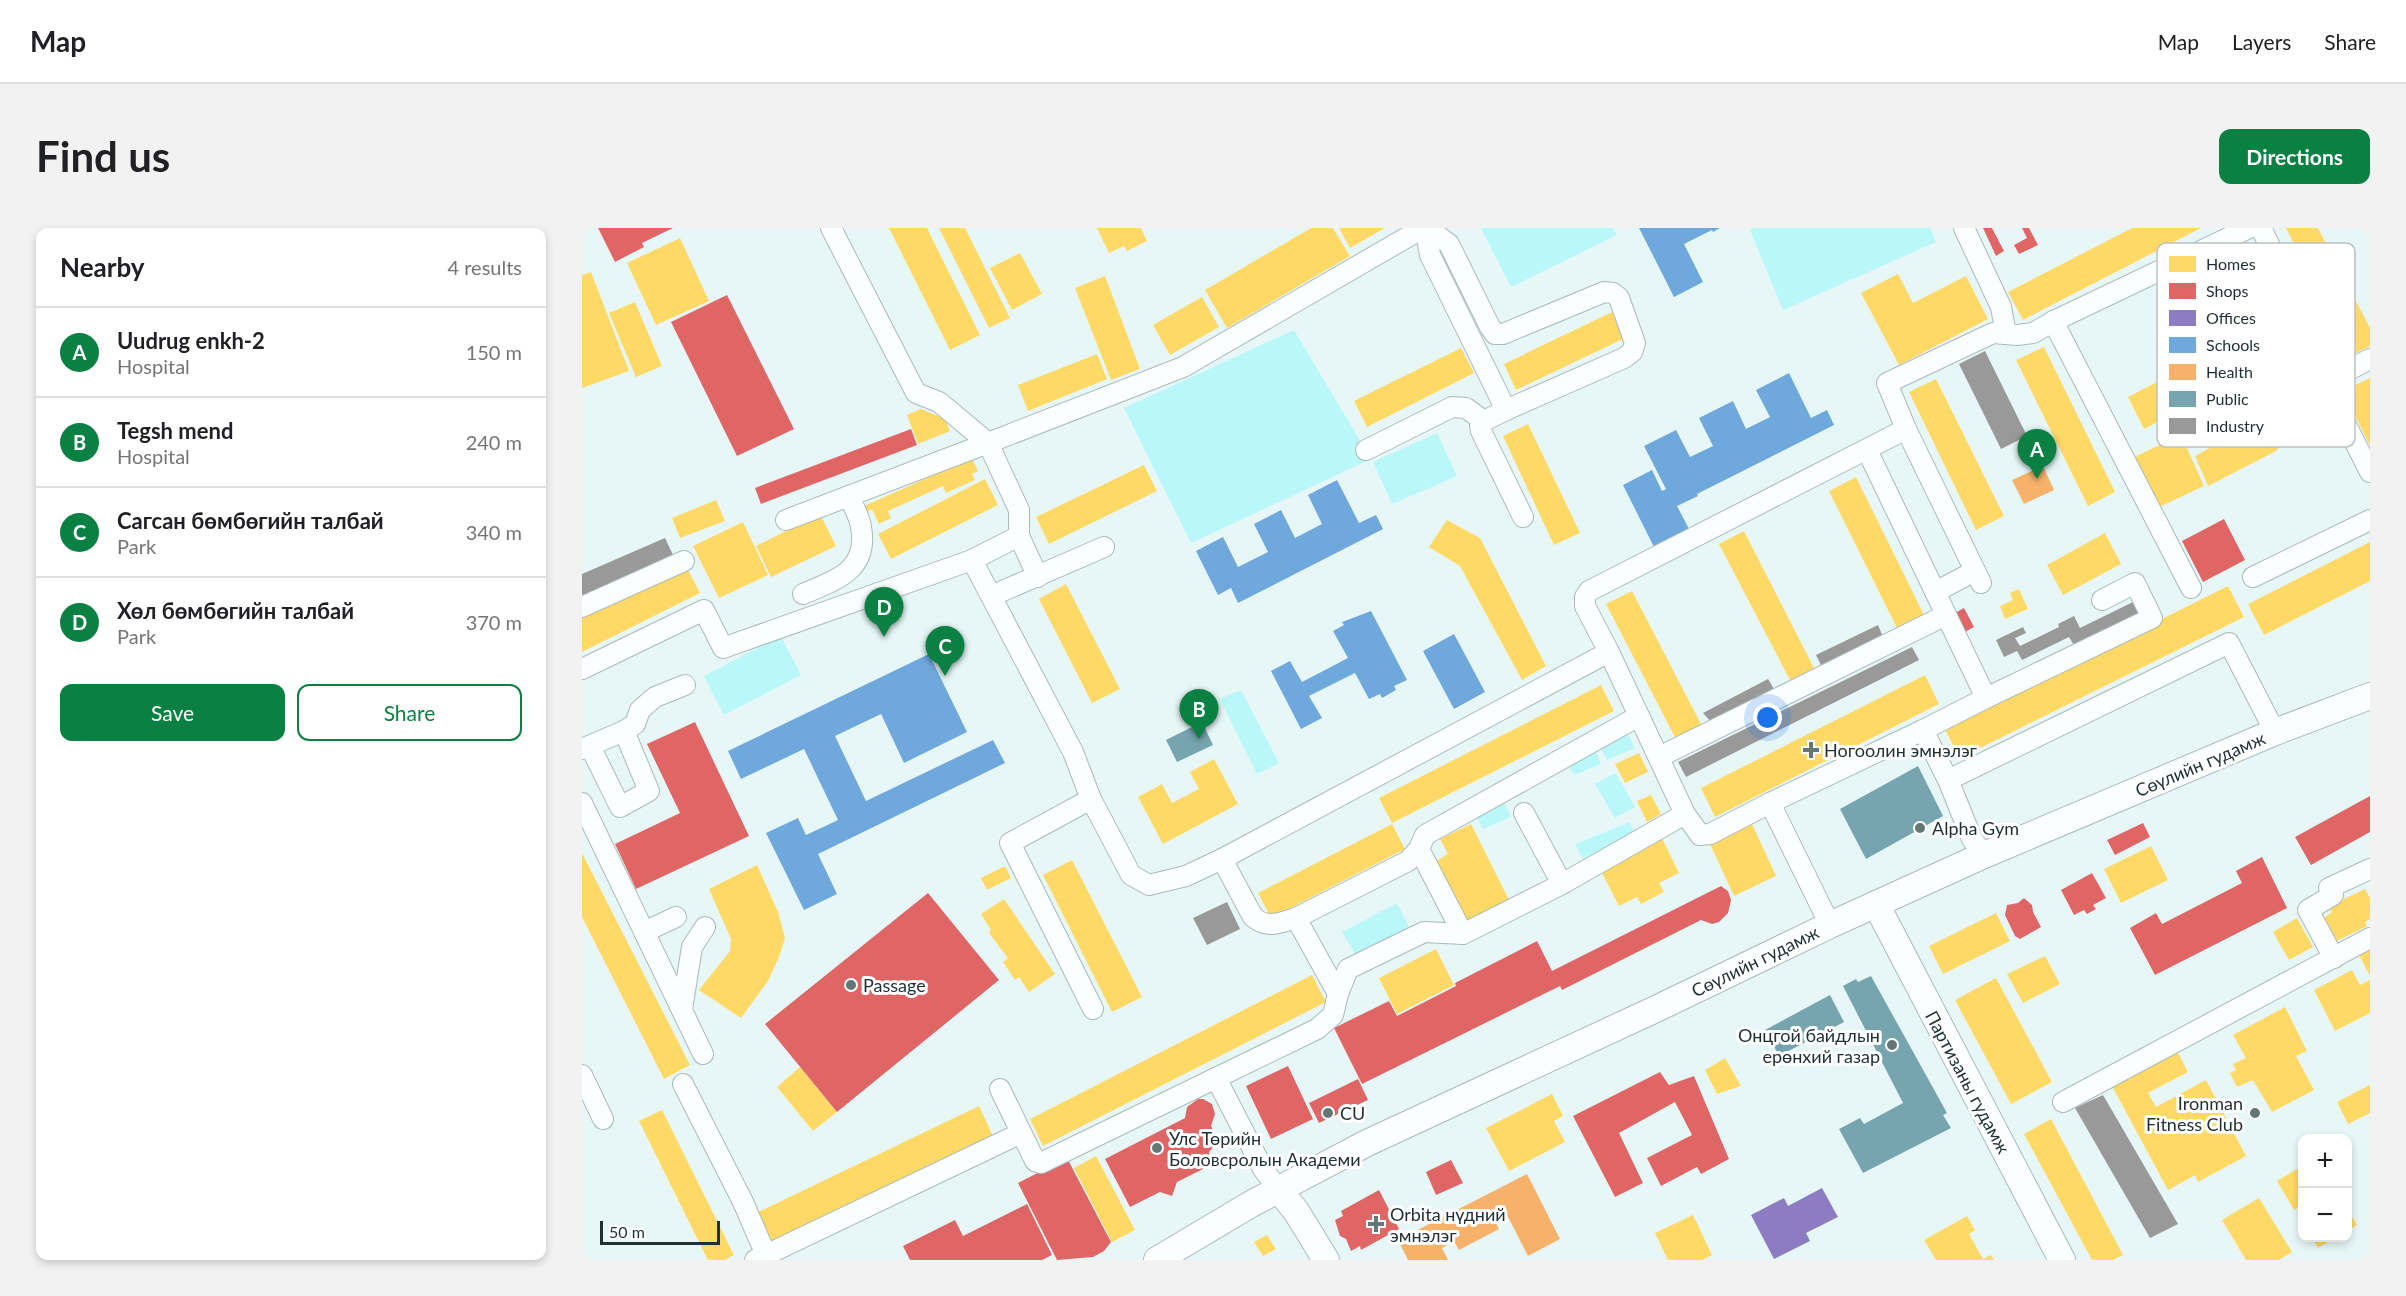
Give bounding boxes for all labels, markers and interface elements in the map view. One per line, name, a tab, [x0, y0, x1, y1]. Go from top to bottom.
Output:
text: Map	[30, 24, 86, 58]
text: Map	[2158, 29, 2199, 54]
text: Layers	[2232, 29, 2291, 54]
text: Share	[2324, 29, 2376, 54]
button: Directions	[2219, 129, 2370, 184]
text: Find us	[36, 131, 170, 181]
legend	[2157, 243, 2355, 447]
text: Nearby	[60, 251, 145, 283]
text: Homes	[2206, 254, 2256, 273]
text: 4 results	[447, 255, 522, 279]
text: Shops	[2206, 281, 2249, 300]
text: Offices	[2206, 308, 2256, 327]
text: Uudrug enkh-2	[117, 327, 265, 354]
text: Schools	[2206, 335, 2260, 354]
text: A	[73, 340, 86, 364]
text: 150 m	[466, 340, 522, 364]
text: Hospital	[117, 354, 190, 378]
text: Health	[2206, 362, 2253, 381]
text: Public	[2206, 389, 2249, 408]
text: Industry	[2206, 416, 2265, 435]
text: Tegsh mend	[117, 417, 233, 444]
text: B	[73, 430, 86, 454]
text: 240 m	[466, 430, 522, 454]
pin: A	[2018, 430, 2056, 479]
text: Hospital	[117, 444, 190, 468]
text: Сагсан бөмбөгийн талбай	[117, 507, 384, 534]
text: C	[73, 520, 86, 544]
text: 340 m	[466, 520, 522, 544]
text: Park	[117, 534, 156, 558]
pin: D	[864, 588, 904, 637]
text: Хөл бөмбөгийн талбай	[117, 597, 354, 624]
text: D	[72, 610, 87, 634]
text: 370 m	[466, 610, 522, 634]
text: Park	[117, 624, 156, 648]
pin: C	[926, 626, 964, 676]
button: Save	[60, 684, 285, 741]
button: Share	[297, 684, 522, 741]
pin: B	[1180, 690, 1218, 739]
your location	[1753, 703, 1782, 732]
street label: Сөүлийн гудамж	[2132, 727, 2268, 801]
place label: Ногоолин эмнэлэг	[1824, 739, 1978, 761]
marker: Ногоолин эмнэлэг	[1802, 741, 1820, 759]
place label: Alpha Gym	[1932, 817, 2019, 839]
marker: Alpha Gym	[1913, 821, 1927, 835]
street label: Сөүлийн гудамж	[1688, 921, 1822, 1001]
place label: Passage	[863, 974, 926, 996]
marker: Passage	[844, 978, 858, 992]
street label: Партизаны гудамж	[1921, 1007, 2015, 1157]
place label: Онцгой байдлын ерөнхий газар	[1738, 1024, 1880, 1067]
marker: Онцгой байдлын ерөнхий газар	[1885, 1038, 1899, 1052]
place label: Ironman Fitness Club	[2146, 1092, 2243, 1135]
place label: CU	[1340, 1102, 1365, 1124]
marker: CU	[1321, 1106, 1335, 1120]
marker: Ironman Fitness Club	[2248, 1106, 2262, 1120]
place label: Улс Төрийн Боловсролын Академи	[1169, 1127, 1361, 1170]
map controls	[2298, 1134, 2352, 1242]
button: +	[2298, 1134, 2352, 1188]
marker: Улс Төрийн Боловсролын Академи	[1150, 1141, 1164, 1155]
button: −	[2298, 1188, 2352, 1242]
place label: Orbita нүдний эмнэлэг	[1390, 1203, 1506, 1246]
marker: Orbita нүдний эмнэлэг	[1367, 1215, 1385, 1233]
scale bar	[600, 1218, 720, 1246]
text: 50 m	[609, 1222, 645, 1241]

